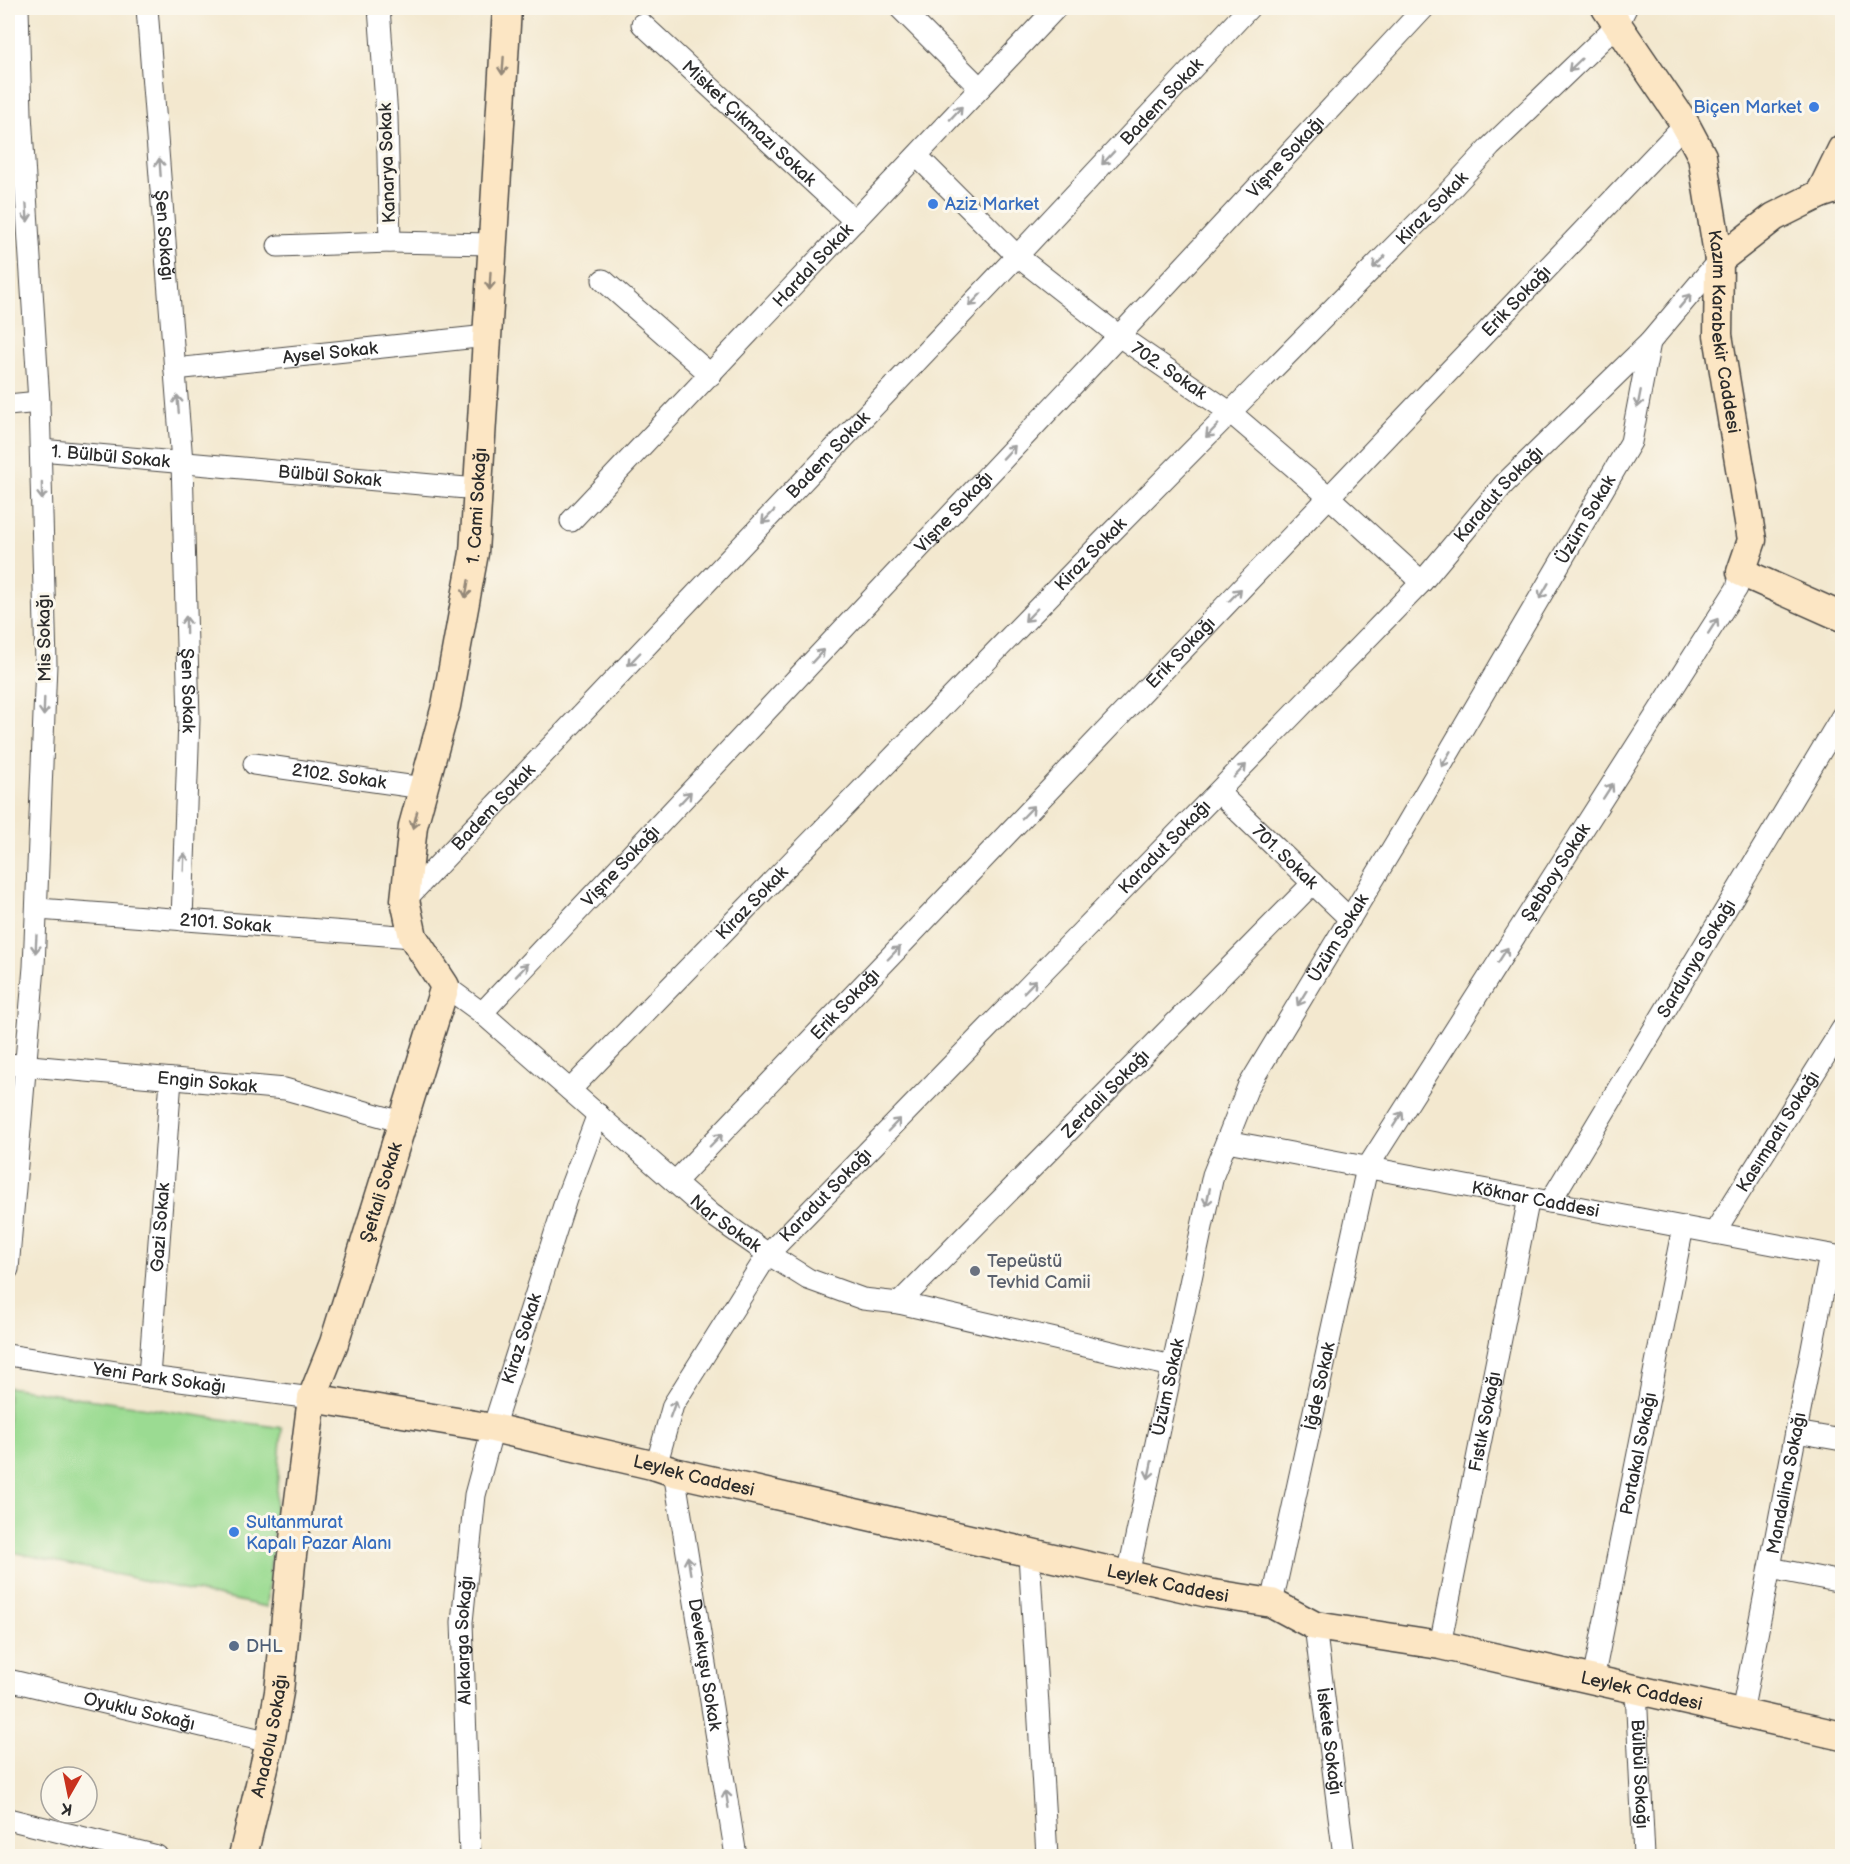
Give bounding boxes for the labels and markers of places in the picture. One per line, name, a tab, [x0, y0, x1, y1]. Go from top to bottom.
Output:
place label: Biçen Market	[1693, 97, 1802, 118]
marker: Biçen Market	[1807, 100, 1821, 114]
place label: Aziz Market	[945, 194, 1040, 215]
marker: Aziz Market	[926, 197, 940, 211]
place label: Tepeüstü Tevhid Camii	[987, 1251, 1091, 1293]
marker: Tepeüstü Tevhid Camii	[968, 1264, 982, 1278]
place label: Sultanmurat Kapalı Pazar Alanı	[246, 1512, 392, 1554]
marker: Sultanmurat Kapalı Pazar Alanı	[227, 1525, 241, 1539]
place label: DHL	[246, 1636, 283, 1657]
marker: DHL	[227, 1639, 241, 1653]

